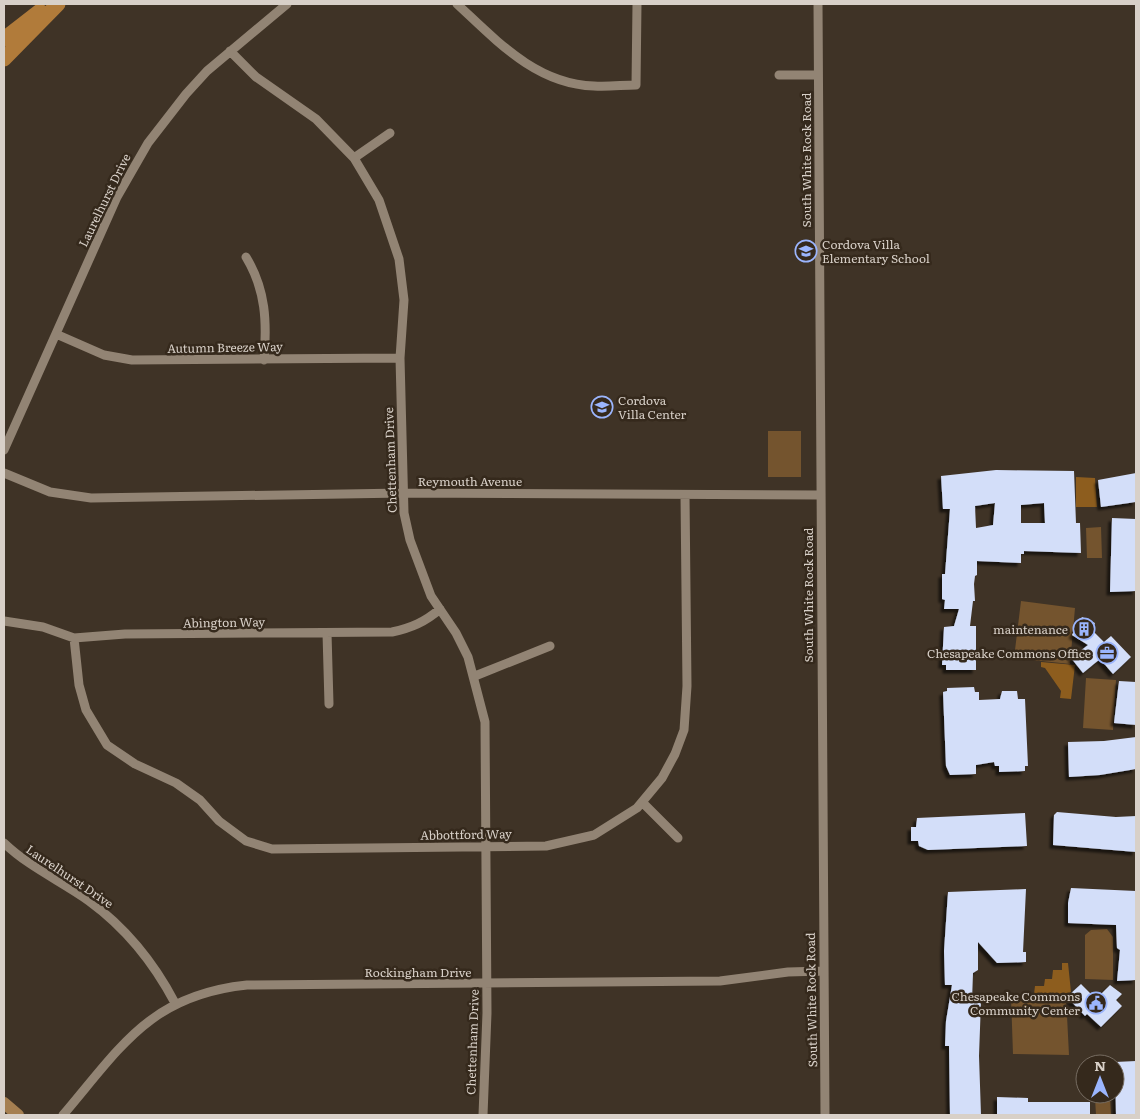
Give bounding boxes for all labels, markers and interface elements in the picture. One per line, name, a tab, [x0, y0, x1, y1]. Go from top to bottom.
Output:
street label: South White Rock Road	[797, 92, 815, 227]
street label: Laurelhurst Drive	[74, 150, 134, 250]
place label: Cordova Villa Elementary School	[822, 235, 930, 267]
school or university icon: Cordova Villa Elementary School	[794, 239, 818, 263]
street label: Autumn Breeze Way	[167, 337, 283, 357]
place label: Cordova Villa Center	[618, 391, 687, 423]
school or university icon: Cordova Villa Center	[590, 395, 614, 419]
street label: Chettenham Drive	[379, 407, 401, 513]
street label: Reymouth Avenue	[418, 472, 522, 490]
street label: South White Rock Road	[799, 527, 817, 662]
street label: Abington Way	[183, 612, 265, 632]
building icon: maintenance	[1072, 617, 1096, 641]
place label: maintenance	[993, 620, 1068, 638]
office icon: Chesapeake Commons Office	[1095, 641, 1119, 665]
place label: Chesapeake Commons Office	[927, 644, 1091, 662]
street label: Abbottford Way	[420, 824, 512, 844]
street label: Laurelhurst Drive	[23, 840, 117, 912]
street label: South White Rock Road	[801, 932, 821, 1068]
street label: Rockingham Drive	[365, 963, 471, 981]
place label: Chesapeake Commons Community Center	[952, 987, 1081, 1019]
street label: Chettenham Drive	[461, 989, 483, 1095]
public building icon: Chesapeake Commons Community Center	[1084, 991, 1108, 1015]
north arrow	[1075, 1054, 1125, 1104]
text: N	[1094, 1055, 1106, 1075]

